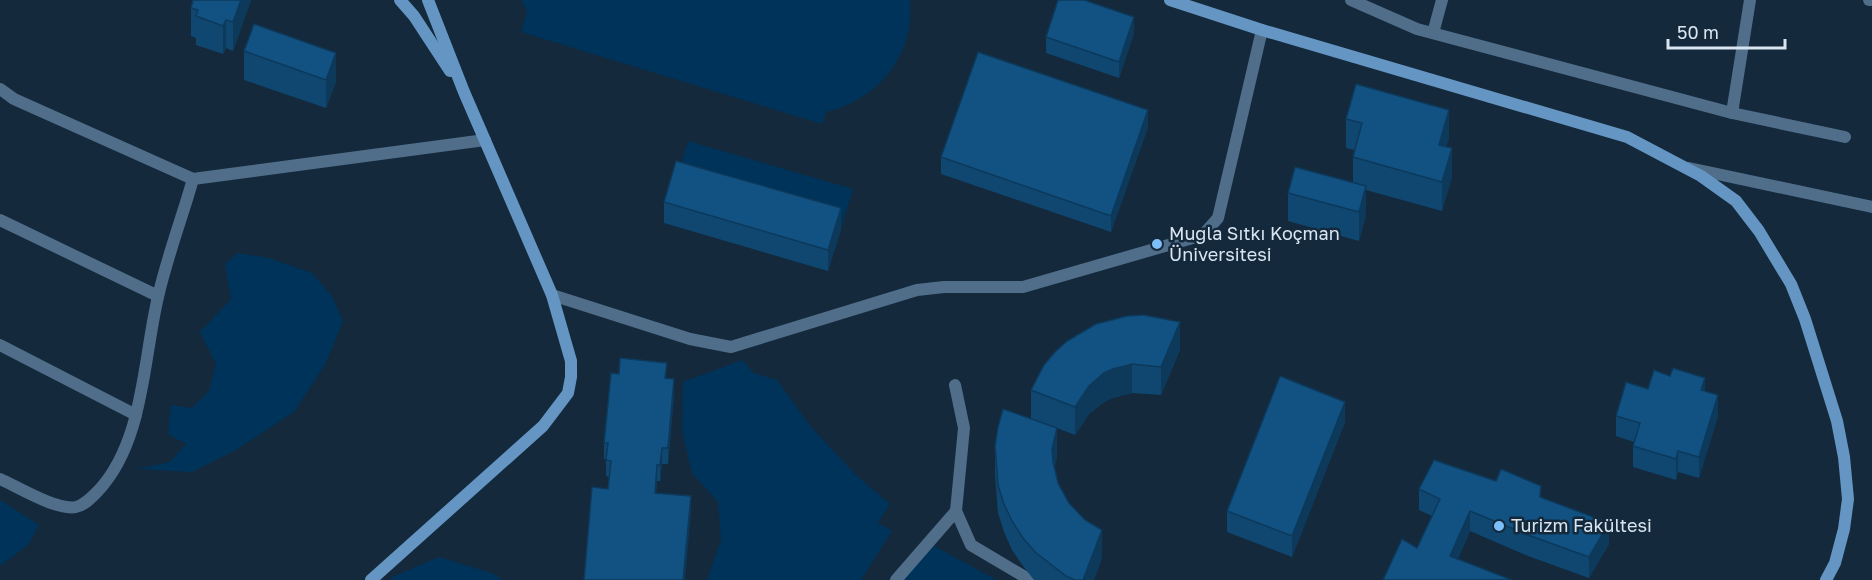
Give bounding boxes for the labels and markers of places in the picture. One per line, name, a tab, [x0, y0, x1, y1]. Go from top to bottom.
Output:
place label: Muğla Sıtkı Koçman Üniversitesi	[1169, 222, 1340, 265]
marker: Muğla Sıtkı Koçman Üniversitesi	[1150, 237, 1164, 251]
place label: Turizm Fakültesi	[1511, 514, 1652, 536]
marker: Turizm Fakültesi	[1492, 519, 1506, 533]

